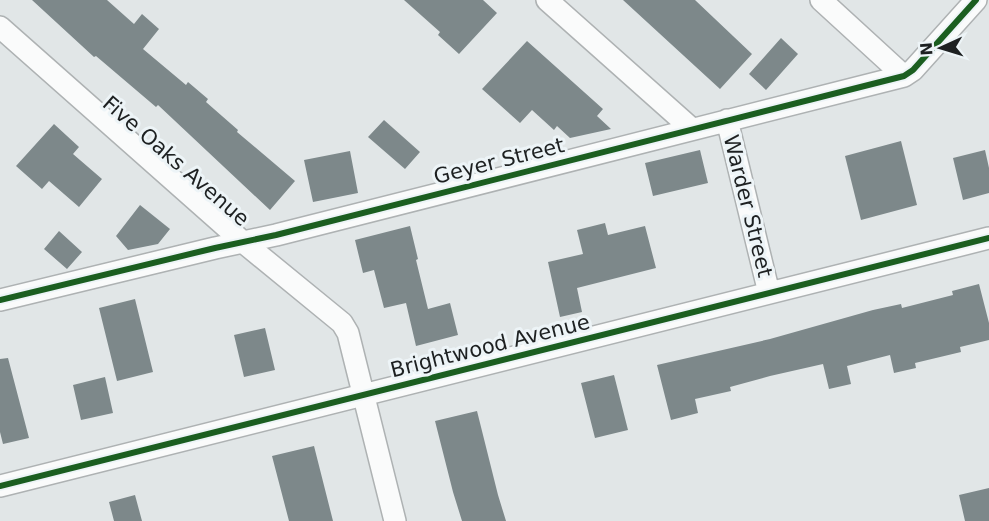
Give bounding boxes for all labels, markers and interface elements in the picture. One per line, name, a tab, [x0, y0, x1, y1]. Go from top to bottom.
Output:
north arrow	[911, 18, 971, 78]
text: N	[917, 42, 936, 56]
street label: Five Oaks Avenue	[98, 91, 254, 231]
street label: Warder Street	[719, 132, 777, 280]
street label: Geyer Street	[431, 133, 567, 189]
street label: Brightwood Avenue	[388, 310, 592, 382]

